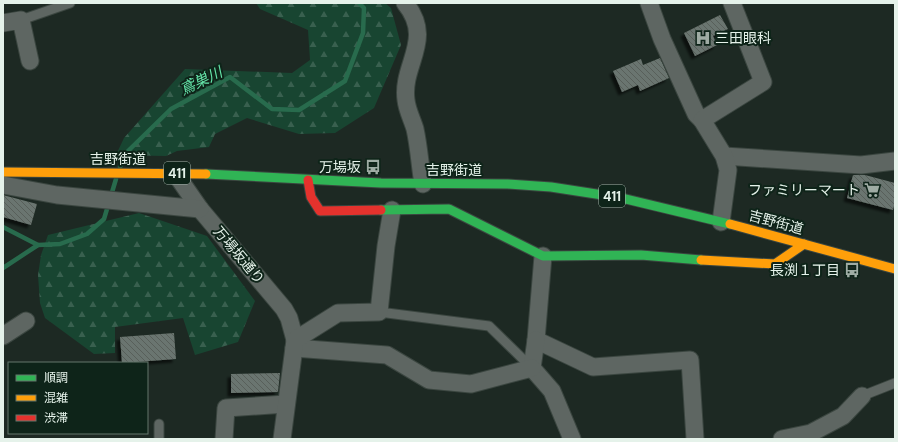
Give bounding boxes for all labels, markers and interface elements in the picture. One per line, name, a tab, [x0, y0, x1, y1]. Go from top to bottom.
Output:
hospital icon: 三田眼科	[694, 29, 712, 47]
place label: 三田眼科	[715, 29, 771, 47]
water label: 鳶巣川	[176, 61, 227, 100]
street label: 吉野街道	[90, 150, 146, 168]
place label: 万場坂	[319, 158, 361, 176]
bus stop icon: 万場坂	[364, 158, 382, 176]
street label: 吉野街道	[426, 161, 482, 179]
road number: 411	[164, 162, 190, 184]
place label: ファミリーマート	[748, 181, 860, 199]
supermarket icon: ファミリーマート	[863, 181, 881, 199]
road number: 411	[599, 185, 625, 207]
street label: 吉野街道	[747, 206, 805, 238]
street label: 万場坂通り	[210, 222, 268, 288]
place label: 長渕１丁目	[770, 261, 840, 279]
bus stop icon: 長渕１丁目	[843, 261, 861, 279]
legend	[8, 362, 148, 434]
text: 順調	[44, 370, 68, 386]
text: 混雑	[44, 390, 68, 406]
text: 渋滞	[44, 410, 68, 426]

